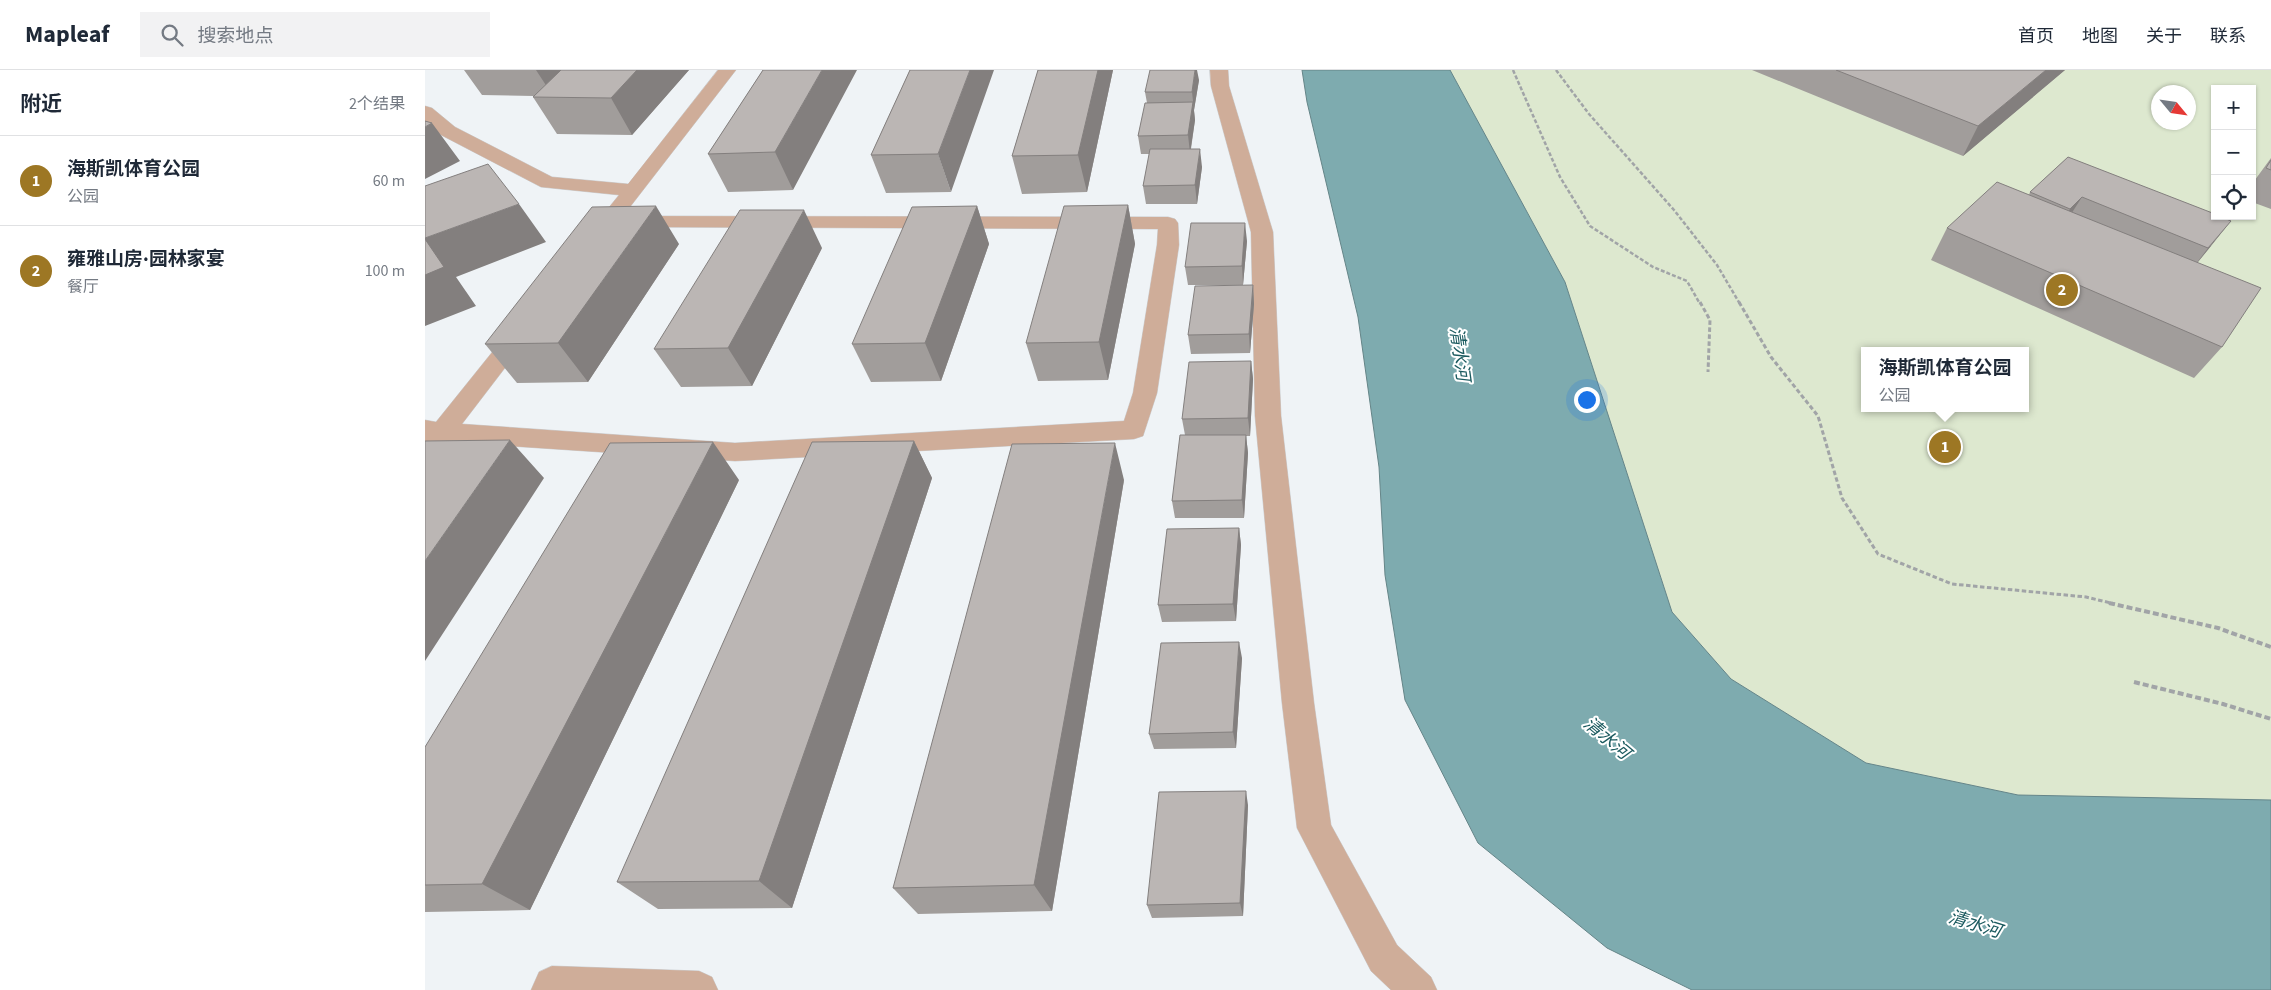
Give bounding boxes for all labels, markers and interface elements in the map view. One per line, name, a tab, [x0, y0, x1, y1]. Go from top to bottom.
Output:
search box	[140, 12, 490, 57]
text: Mapleaf	[25, 17, 110, 52]
icon: search	[158, 21, 186, 49]
text: 搜索地点	[198, 23, 274, 50]
text: 首页	[2018, 24, 2054, 49]
text: 地图	[2082, 24, 2118, 49]
text: 关于	[2146, 24, 2182, 49]
text: 联系	[2210, 24, 2246, 49]
north arrow	[2151, 85, 2196, 130]
map controls	[2211, 85, 2256, 220]
button: +	[2211, 85, 2256, 130]
text: 附近	[20, 89, 62, 119]
text: 2个结果	[349, 93, 405, 115]
button: −	[2211, 130, 2256, 175]
text: 海斯凯体育公园	[67, 156, 200, 183]
text: 1	[32, 170, 40, 192]
text: 60 m	[373, 170, 405, 192]
button: locate	[2211, 175, 2256, 220]
text: 公园	[67, 186, 99, 208]
text: 雍雅山房·园林家宴	[67, 246, 225, 273]
text: 2	[32, 260, 40, 282]
text: 100 m	[365, 260, 405, 282]
pin: 2	[2046, 271, 2078, 309]
text: 餐厅	[67, 276, 99, 298]
water label: 清水河	[1443, 326, 1476, 386]
popup	[1861, 347, 2029, 412]
text: 海斯凯体育公园	[1878, 355, 2012, 382]
text: 公园	[1878, 385, 1911, 407]
your location	[1574, 387, 1600, 413]
pin: 1	[1929, 428, 1961, 466]
water label: 清水河	[1578, 711, 1638, 767]
water label: 清水河	[1945, 905, 2007, 945]

